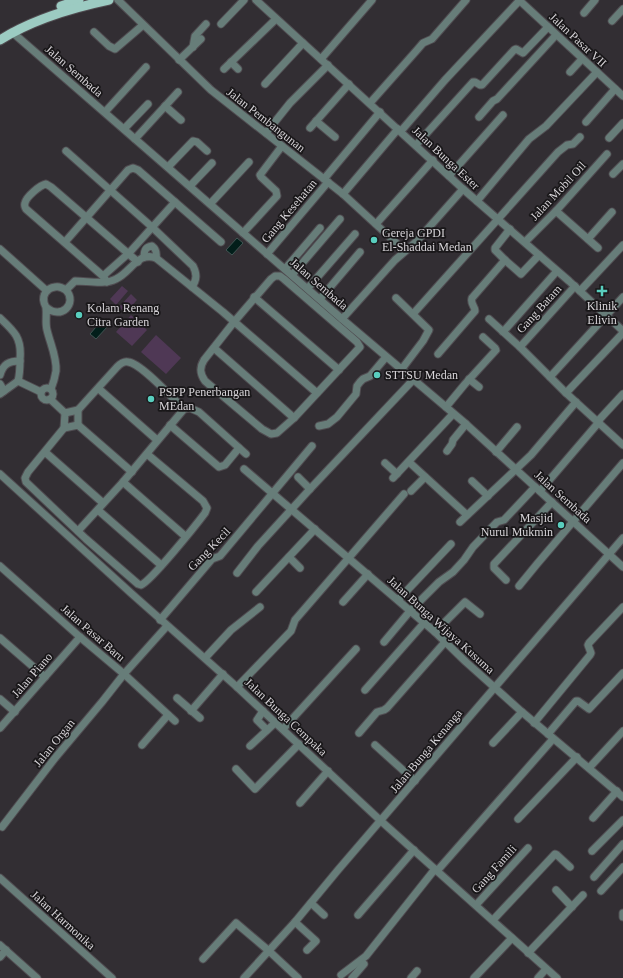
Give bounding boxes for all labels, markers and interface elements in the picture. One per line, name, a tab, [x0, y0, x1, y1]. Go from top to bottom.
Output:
street label: Jalan Pasar VII	[546, 10, 610, 70]
street label: Jalan Sembada	[42, 42, 106, 100]
street label: Jalan Pembangunan	[224, 85, 308, 155]
street label: Jalan Bunga Ester	[410, 123, 482, 193]
street label: Jalan Mobil Oil	[527, 158, 589, 223]
street label: Gang Kesehatan	[258, 176, 320, 246]
place label: Gereja GPDI El-Shaddai Medan	[382, 226, 472, 254]
marker: Gereja GPDI El-Shaddai Medan	[369, 235, 379, 245]
street label: Jalan Sembada	[287, 255, 351, 313]
street label: Gang Batam	[514, 281, 565, 336]
marker: Klinik Elivin	[596, 285, 608, 297]
place label: Klinik Elivin	[587, 299, 617, 327]
place label: Kolam Renang Citra Garden	[87, 301, 159, 329]
marker: Kolam Renang Citra Garden	[74, 310, 84, 320]
place label: STTSU Medan	[385, 368, 458, 382]
marker: STTSU Medan	[372, 370, 382, 380]
place label: PSPP Penerbangan MEdan	[159, 385, 250, 413]
marker: PSPP Penerbangan MEdan	[146, 394, 156, 404]
street label: Jalan Sembada	[532, 468, 595, 527]
place label: Masjid Nurul Mukmin	[481, 511, 553, 539]
marker: Masjid Nurul Mukmin	[556, 520, 566, 530]
street label: Gang Kecil	[185, 524, 234, 574]
street label: Jalan Bunga Wijaya Kusuma	[385, 573, 498, 677]
street label: Jalan Pasar Baru	[58, 601, 128, 665]
street label: Jalan Piano	[9, 650, 55, 700]
street label: Jalan Bunga Cempaka	[242, 675, 331, 759]
street label: Jalan Bunga Kenanga	[387, 706, 465, 796]
street label: Jalan Organ	[30, 716, 78, 770]
street label: Gang Famili	[469, 841, 520, 896]
street label: Jalan Harmonika	[28, 887, 99, 953]

